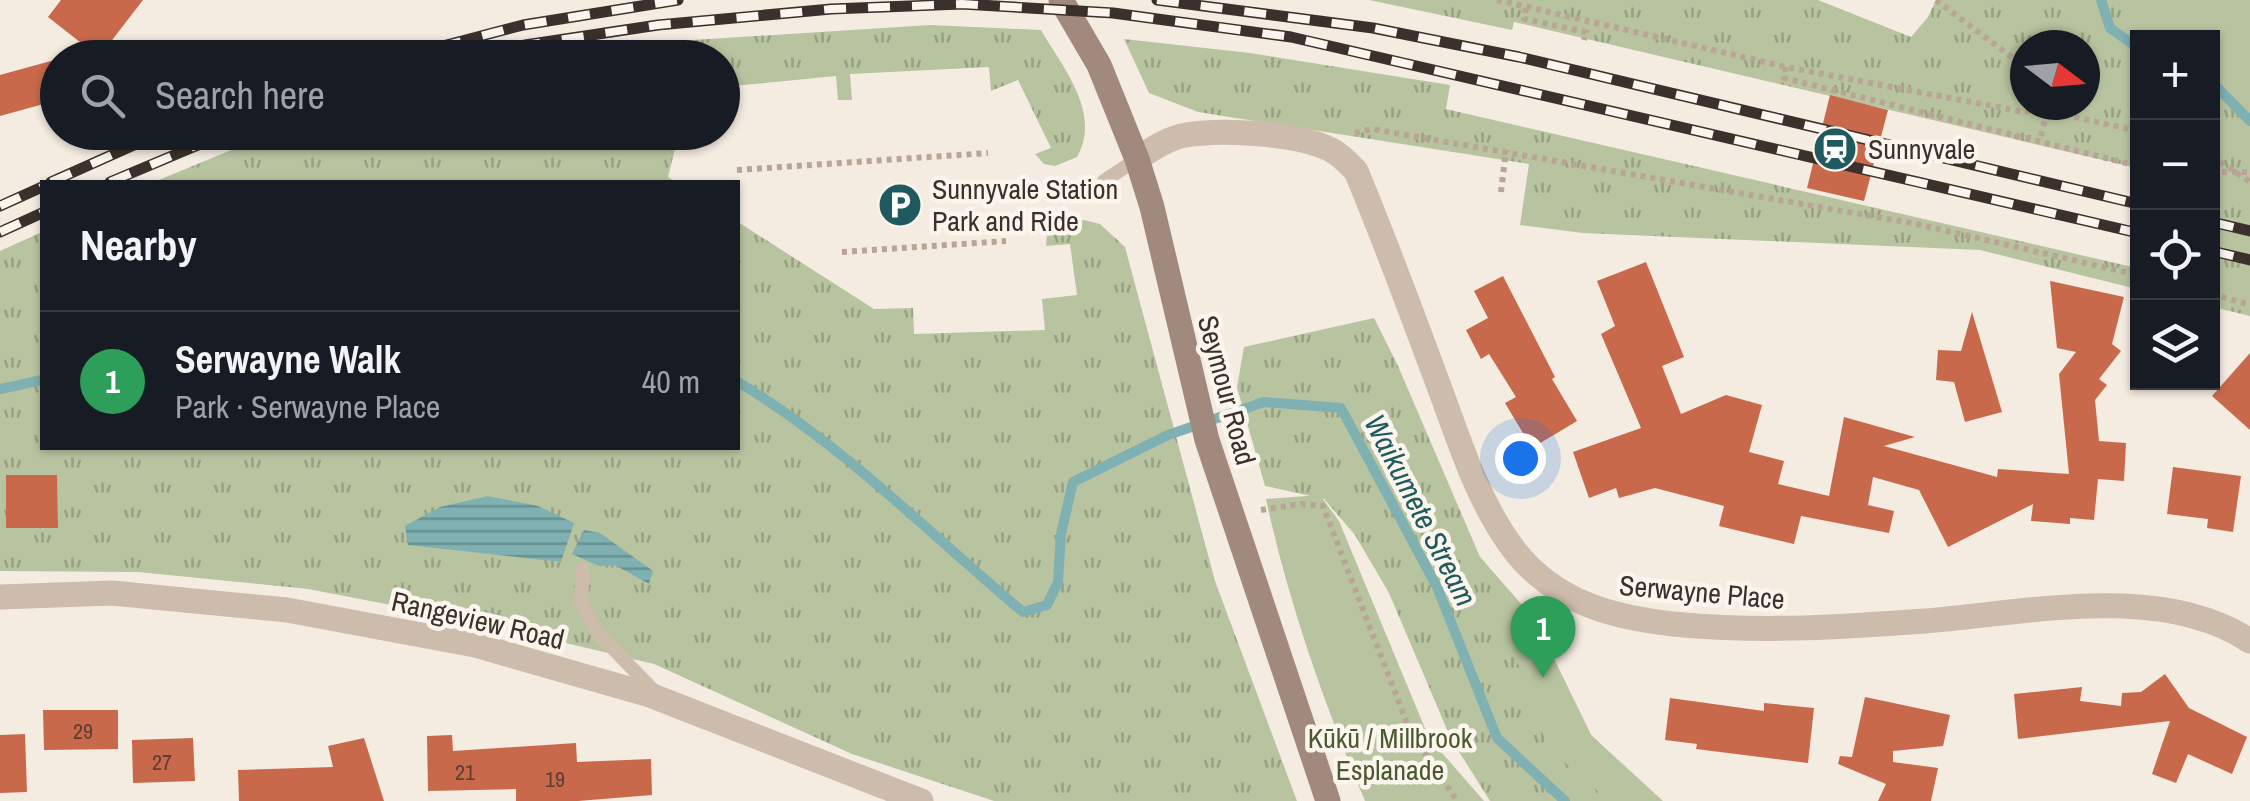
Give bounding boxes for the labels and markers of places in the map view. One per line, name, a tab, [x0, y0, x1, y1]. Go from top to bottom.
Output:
station icon: Sunnyvale	[1812, 126, 1858, 172]
place label: Sunnyvale	[1868, 130, 1975, 168]
place label: Sunnyvale Station Park and Ride	[932, 170, 1118, 240]
parking icon: Sunnyvale Station Park and Ride	[877, 182, 923, 228]
pin: 1	[1510, 596, 1576, 678]

